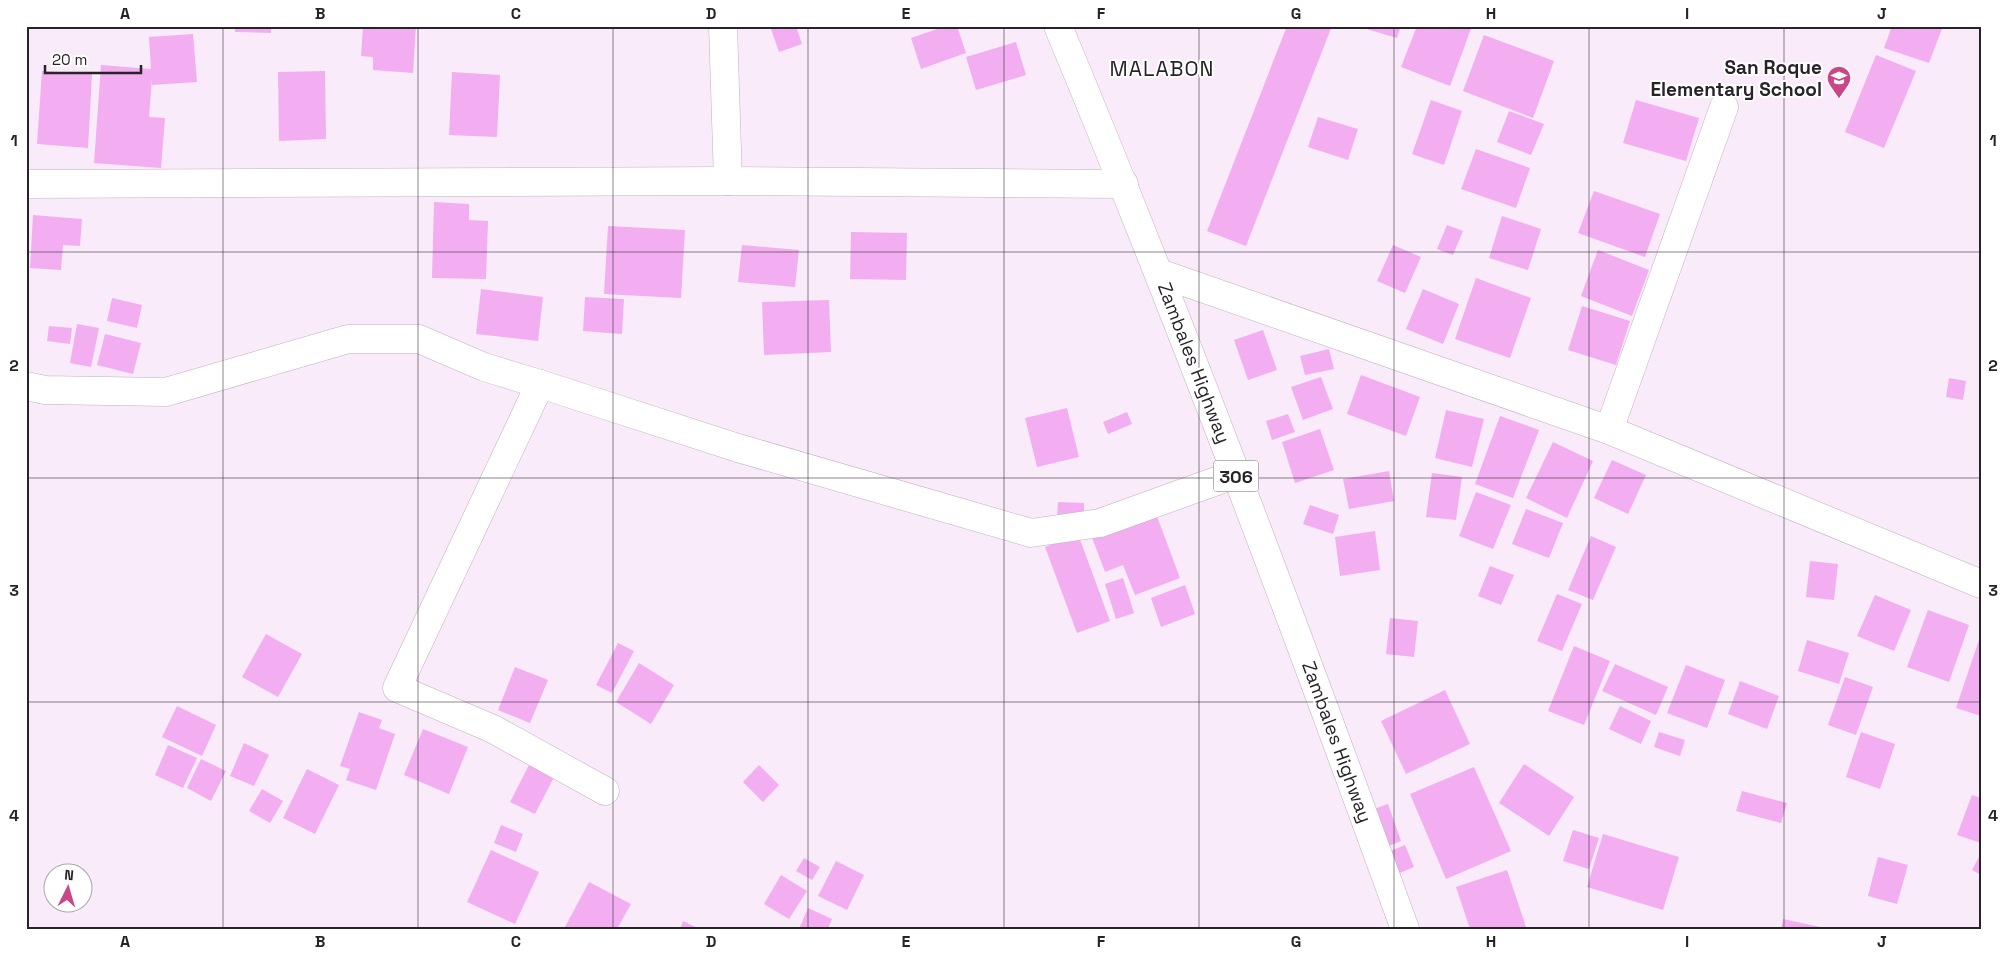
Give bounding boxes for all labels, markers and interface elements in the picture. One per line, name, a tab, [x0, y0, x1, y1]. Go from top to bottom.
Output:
text: A	[120, 3, 130, 24]
text: B	[315, 3, 325, 24]
text: C	[511, 3, 521, 24]
text: D	[706, 3, 716, 24]
text: E	[902, 3, 911, 24]
text: F	[1097, 3, 1106, 24]
text: G	[1291, 3, 1301, 24]
text: H	[1486, 3, 1496, 24]
text: I	[1685, 3, 1689, 24]
text: J	[1877, 3, 1887, 24]
scale bar	[45, 42, 141, 74]
text: 20 m	[52, 50, 87, 69]
district label: MALABON	[1110, 55, 1214, 82]
place label: San Roque Elementary School	[1650, 55, 1822, 102]
school or university icon: San Roque Elementary School	[1826, 65, 1852, 99]
text: 1	[10, 130, 18, 151]
text: 1	[1989, 130, 1997, 151]
street label: Zambales Highway	[1152, 279, 1236, 447]
text: 2	[9, 355, 19, 376]
text: 2	[1988, 355, 1998, 376]
road number: 306	[1214, 461, 1258, 492]
text: 3	[9, 580, 19, 601]
text: 3	[1988, 580, 1998, 601]
street label: Zambales Highway	[1296, 658, 1378, 826]
text: 4	[9, 805, 19, 826]
text: 4	[1988, 805, 1998, 826]
north arrow	[42, 862, 92, 912]
text: N	[64, 866, 75, 884]
text: A	[120, 931, 130, 952]
text: B	[315, 931, 325, 952]
text: C	[511, 931, 521, 952]
text: D	[706, 931, 716, 952]
text: E	[902, 931, 911, 952]
text: F	[1097, 931, 1106, 952]
text: G	[1291, 931, 1301, 952]
text: H	[1486, 931, 1496, 952]
text: I	[1685, 931, 1689, 952]
text: J	[1877, 931, 1887, 952]

